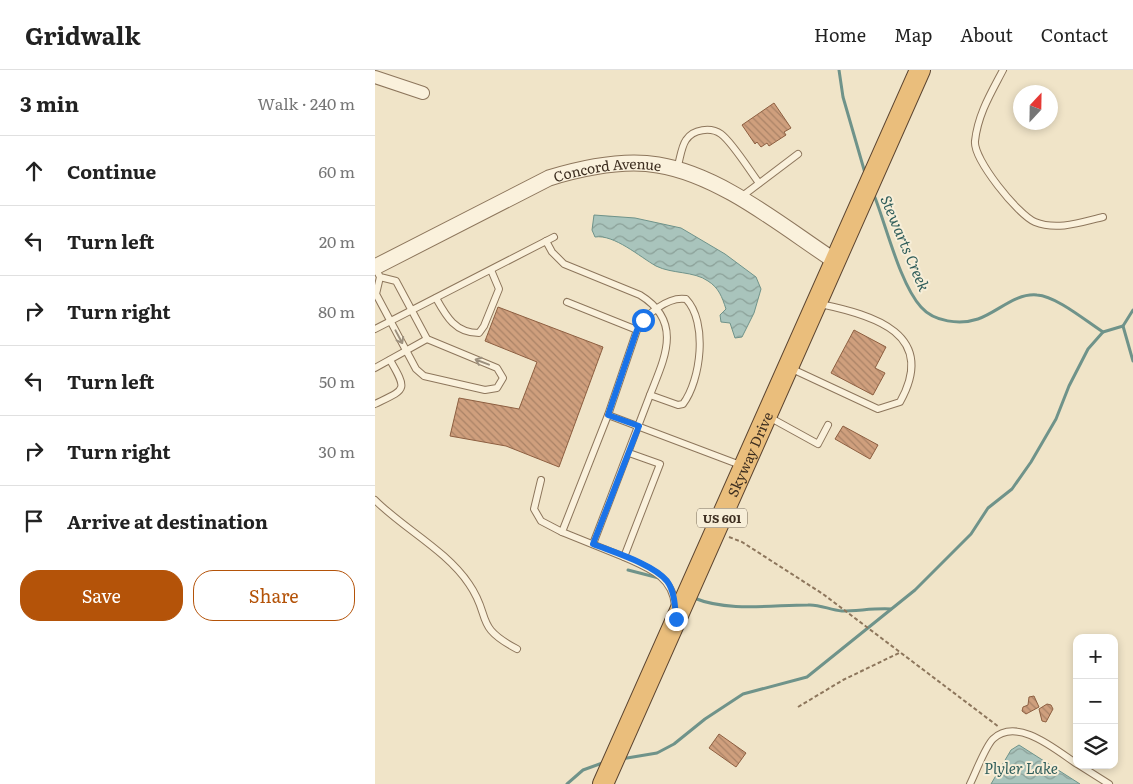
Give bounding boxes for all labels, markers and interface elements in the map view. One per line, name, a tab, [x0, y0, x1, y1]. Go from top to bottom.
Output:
text: Gridwalk	[25, 17, 141, 52]
text: Home	[814, 21, 866, 48]
text: Map	[894, 21, 932, 48]
text: About	[960, 21, 1013, 48]
text: Contact	[1041, 21, 1108, 48]
north arrow	[1013, 85, 1058, 130]
text: 3 min	[20, 87, 79, 118]
text: Walk · 240 m	[257, 91, 355, 115]
street label: Concord Avenue	[551, 153, 663, 186]
icon: ahead	[20, 157, 48, 185]
text: Continue	[67, 157, 156, 185]
text: 60 m	[318, 159, 355, 183]
water label: Stewarts Creek	[875, 191, 937, 295]
icon: left	[20, 227, 48, 255]
text: Turn left	[67, 227, 154, 255]
text: 20 m	[319, 229, 355, 253]
icon: right	[20, 297, 48, 325]
text: Turn right	[67, 297, 171, 325]
text: 80 m	[318, 299, 355, 323]
route start	[632, 309, 655, 332]
one-way arrow	[395, 329, 404, 344]
one-way arrow	[475, 356, 490, 366]
icon: left	[20, 367, 48, 395]
text: Turn left	[67, 367, 154, 395]
text: 50 m	[319, 369, 355, 393]
street label: Skyway Drive	[722, 408, 777, 500]
icon: right	[20, 437, 48, 465]
text: Turn right	[67, 437, 171, 465]
text: 30 m	[318, 439, 355, 463]
icon: arrive	[20, 507, 48, 535]
text: Arrive at destination	[67, 507, 268, 535]
road number: US 601	[697, 508, 747, 528]
button: Save	[20, 570, 183, 621]
button: Share	[193, 570, 355, 621]
route end	[665, 608, 688, 631]
map controls	[1073, 634, 1118, 769]
button: +	[1073, 634, 1118, 679]
button: −	[1073, 679, 1118, 724]
button: layers	[1073, 724, 1118, 769]
water label: Plyler Lake	[984, 756, 1058, 779]

